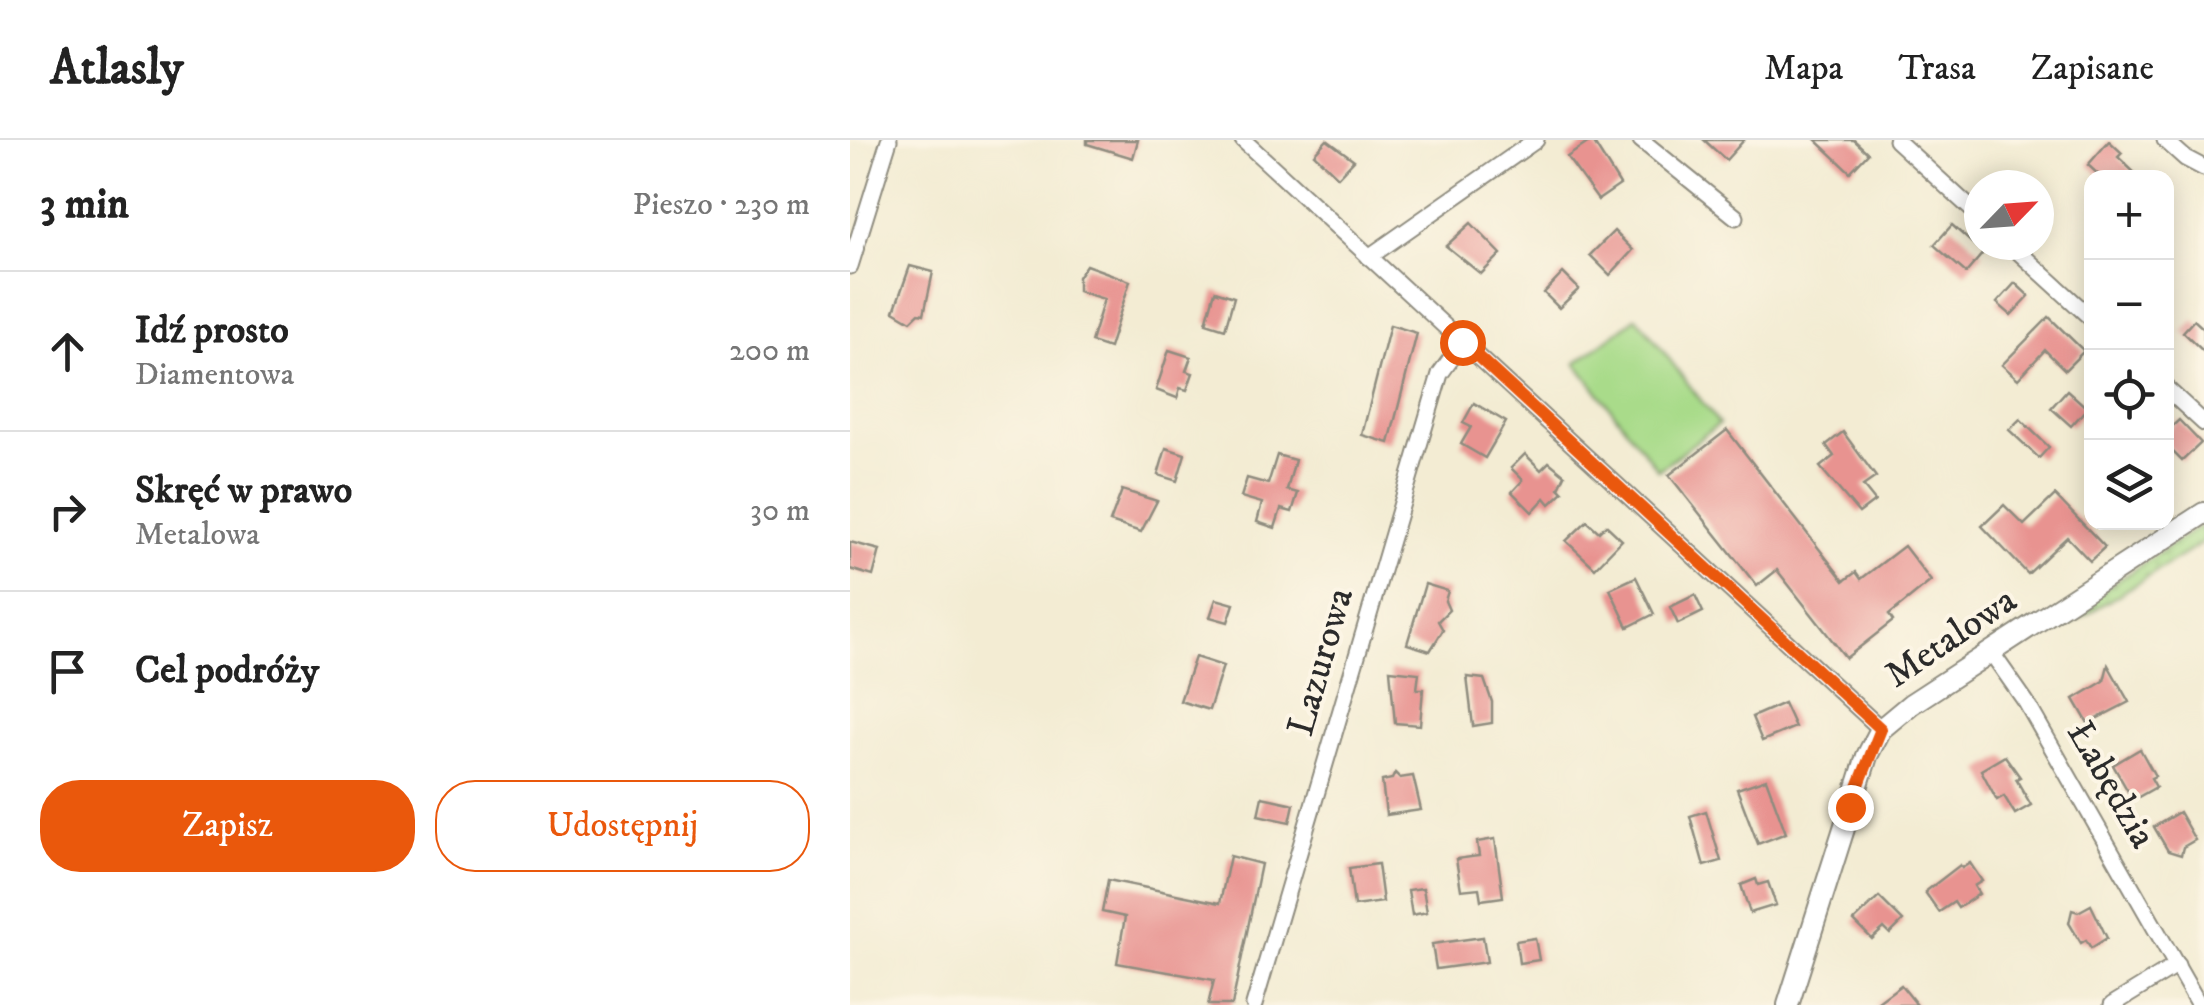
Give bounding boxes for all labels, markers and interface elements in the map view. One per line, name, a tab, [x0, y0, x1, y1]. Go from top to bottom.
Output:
text: Atlasly	[50, 39, 183, 99]
text: Mapa	[1764, 47, 1843, 91]
text: Trasa	[1898, 47, 1976, 91]
text: Zapisane	[2031, 47, 2154, 91]
north arrow	[1964, 170, 2054, 260]
map controls	[2084, 170, 2174, 530]
button: +	[2084, 170, 2174, 260]
text: 3 min	[40, 179, 129, 231]
text: Pieszo · 230 m	[633, 185, 810, 225]
button: −	[2084, 260, 2174, 350]
text: Idź prosto	[135, 307, 289, 355]
route start	[1440, 320, 1486, 366]
icon: ahead	[40, 324, 95, 379]
text: 200 m	[729, 331, 810, 371]
button: locate	[2084, 350, 2174, 440]
text: Diamentowa	[135, 355, 294, 395]
button: layers	[2084, 440, 2174, 530]
text: Skręć w prawo	[135, 467, 352, 515]
icon: right	[40, 484, 95, 539]
text: 30 m	[750, 491, 810, 531]
text: Metalowa	[135, 515, 260, 555]
street label: Metalowa	[1876, 577, 2026, 699]
street label: Lazurowa	[1277, 583, 1365, 741]
icon: arrive	[40, 644, 95, 699]
text: Cel podróży	[135, 647, 319, 695]
street label: Łabędzia	[2056, 713, 2166, 857]
button: Zapisz	[40, 780, 415, 872]
button: Udostępnij	[435, 780, 810, 872]
route end	[1828, 785, 1874, 831]

